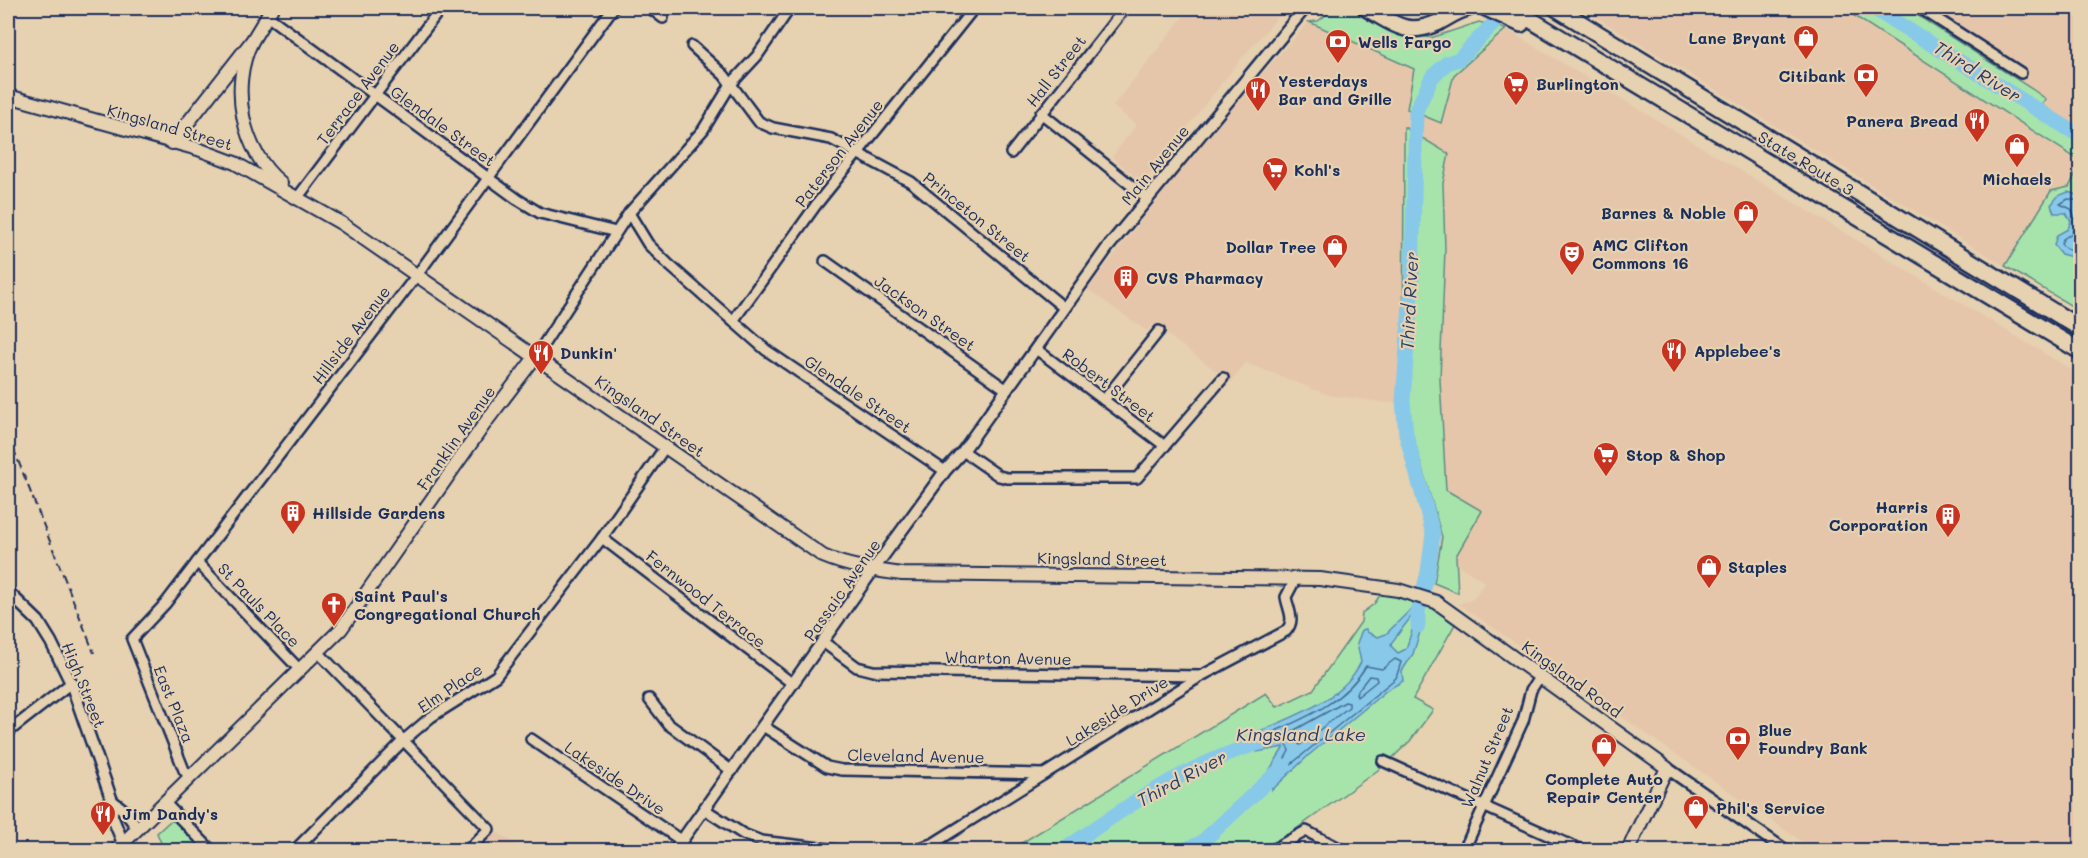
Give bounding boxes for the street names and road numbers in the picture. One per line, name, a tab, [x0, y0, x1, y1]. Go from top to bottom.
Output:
street label: Hall Street	[1021, 31, 1090, 111]
street label: Terrace Avenue	[312, 37, 403, 149]
street label: Glendale Street	[387, 80, 500, 171]
street label: Paterson Avenue	[790, 94, 887, 211]
street label: Kingsland Street	[105, 99, 235, 154]
street label: Main Avenue	[1116, 120, 1193, 209]
street label: State Route 3	[1755, 126, 1858, 199]
street label: Princeton Street	[919, 167, 1035, 266]
street label: Jackson Street	[871, 270, 980, 355]
street label: Hillside Avenue	[307, 281, 394, 388]
street label: Robert Street	[1059, 343, 1160, 426]
street label: Glendale Street	[801, 350, 916, 437]
street label: Kingsland Street	[591, 370, 709, 461]
street label: Franklin Avenue	[412, 381, 499, 494]
street label: Passaic Avenue	[799, 535, 885, 645]
street label: Fernwood Terrace	[642, 545, 771, 652]
street label: Kingsland Street	[1037, 547, 1167, 570]
street label: St Pauls Place	[214, 558, 305, 651]
street label: Kingsland Road	[1518, 635, 1626, 722]
street label: High Street	[58, 639, 111, 731]
street label: Wharton Avenue	[944, 646, 1072, 669]
street label: Elm Place	[413, 658, 486, 717]
street label: East Plaza	[149, 662, 200, 746]
street label: Lakeside Drive	[1062, 671, 1172, 750]
street label: Walnut Street	[1456, 703, 1517, 811]
street label: Lakeside Drive	[561, 736, 670, 819]
street label: Cleveland Avenue	[847, 744, 985, 767]

